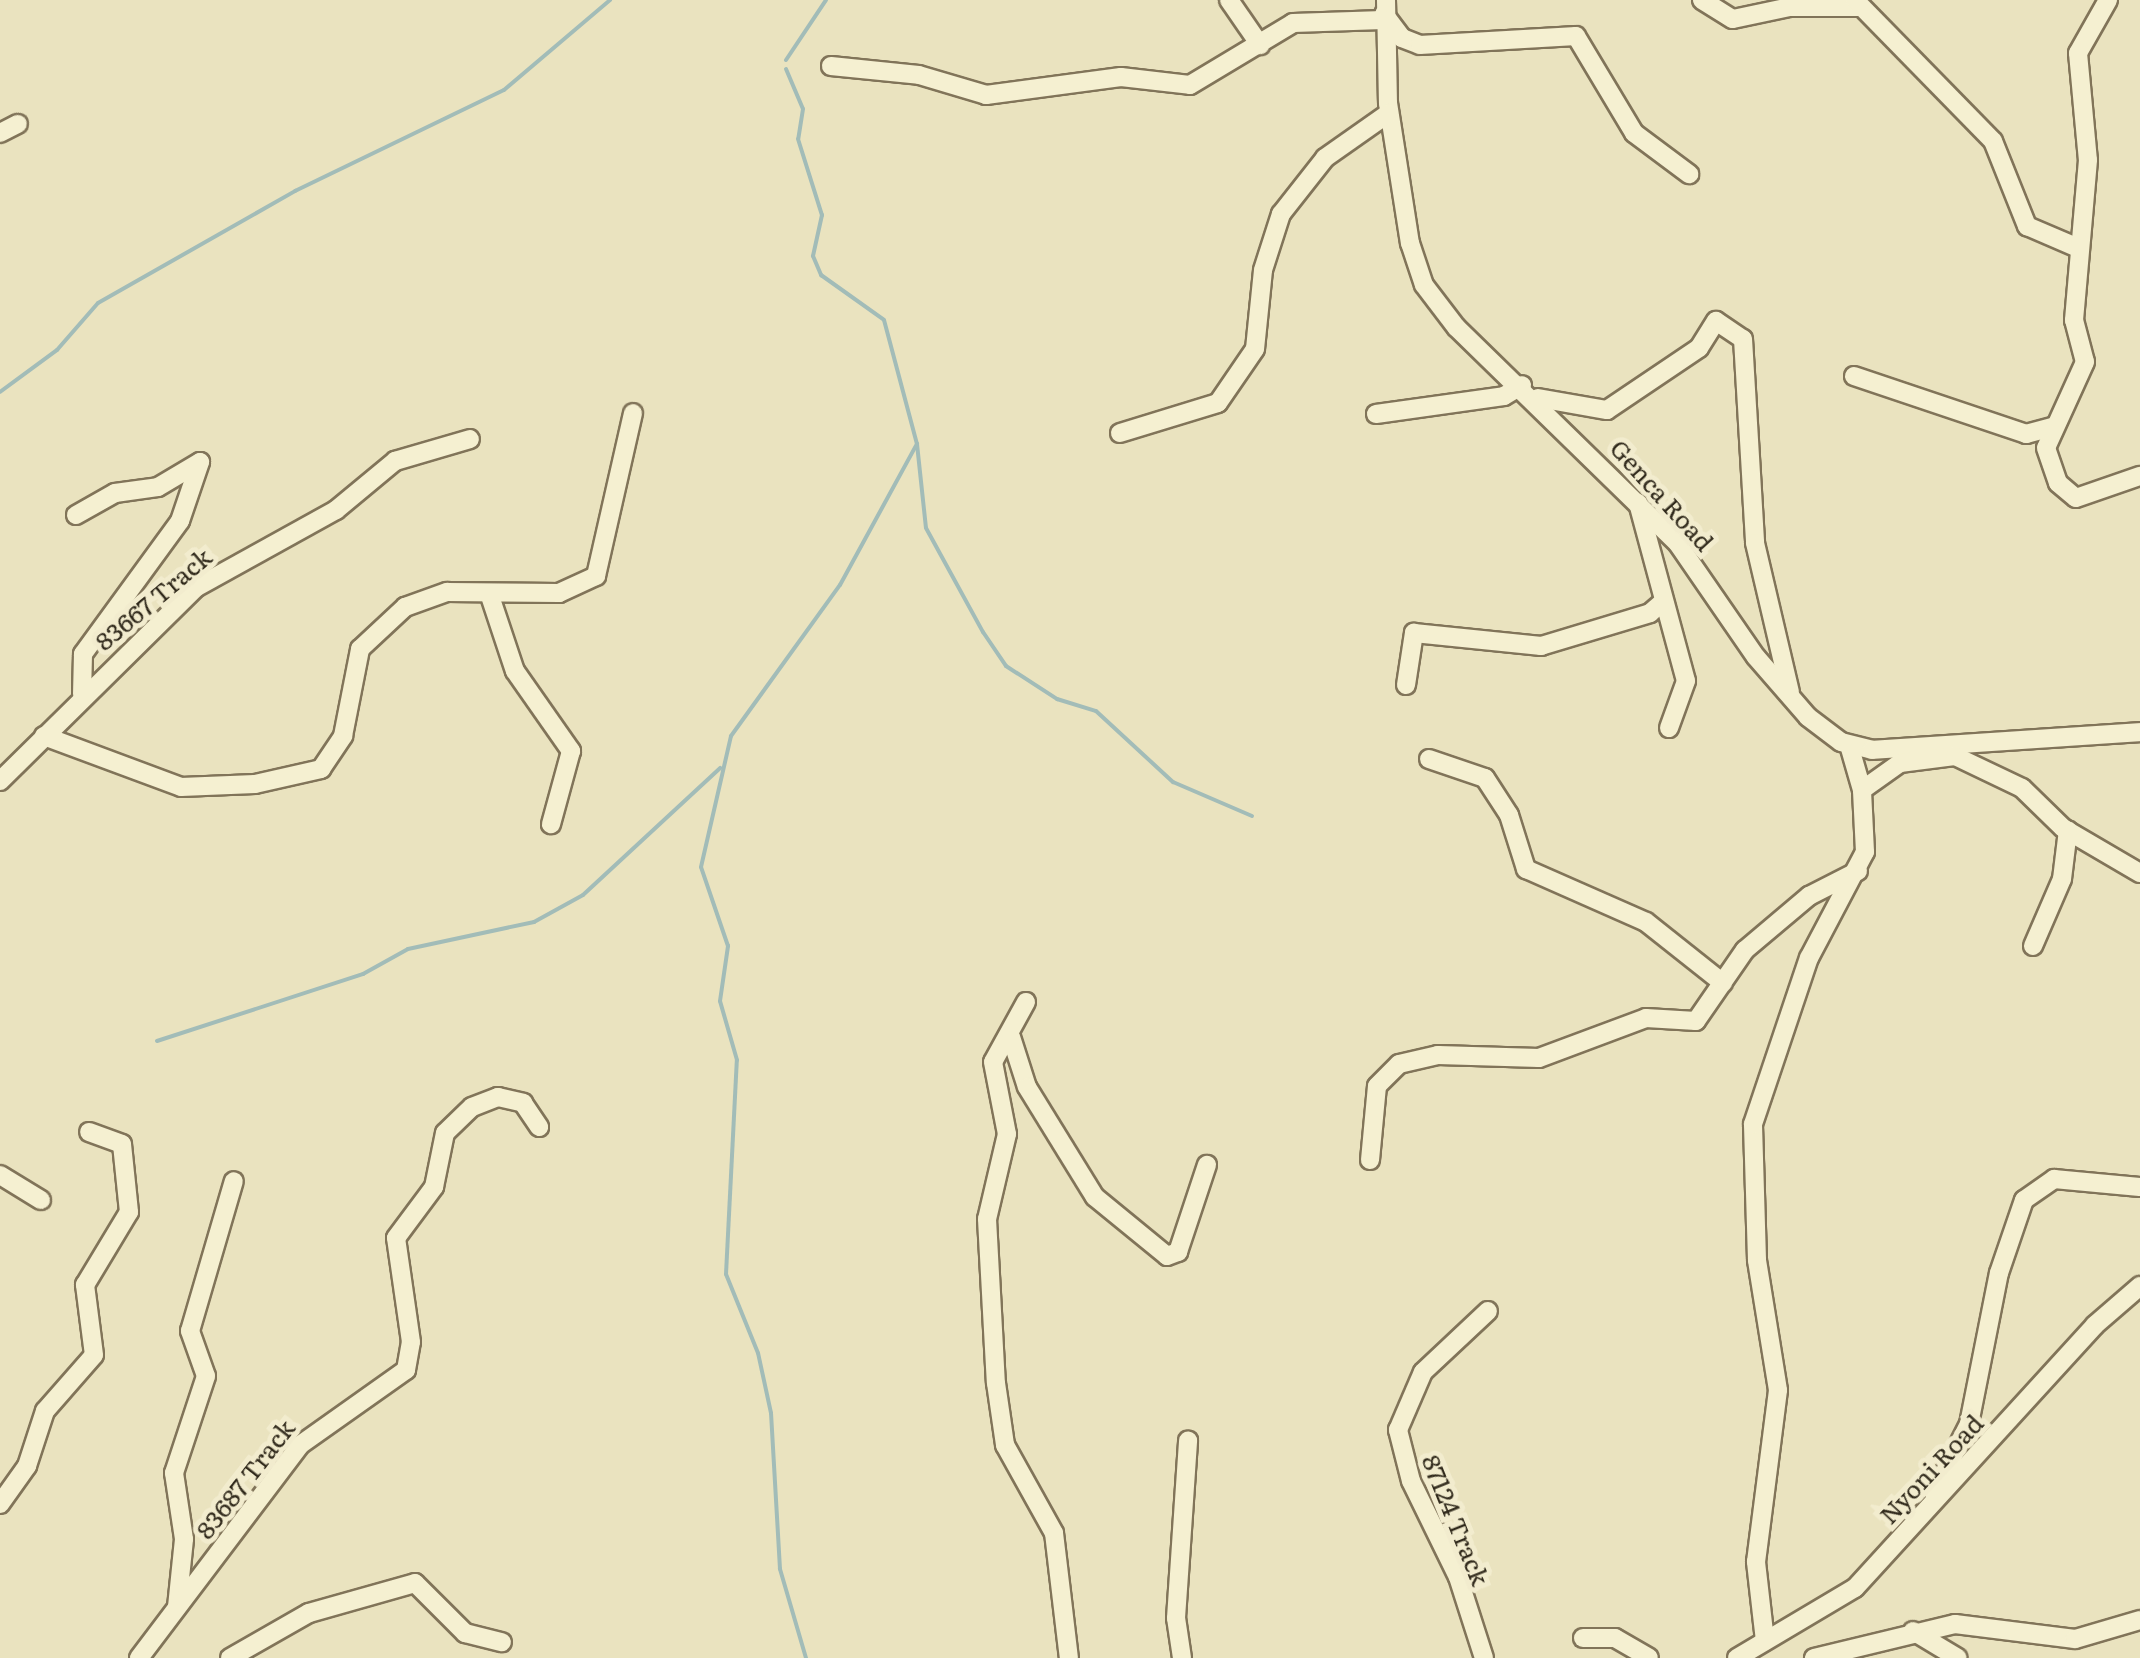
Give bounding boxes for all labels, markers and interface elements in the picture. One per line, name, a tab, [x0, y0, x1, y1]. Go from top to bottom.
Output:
street label: Genca Road	[1604, 433, 1720, 557]
street label: 83667 Track	[89, 542, 217, 656]
street label: Nyoni Road	[1873, 1408, 1989, 1530]
street label: 83687 Track	[189, 1414, 301, 1544]
street label: 87124 Track	[1416, 1450, 1496, 1590]

